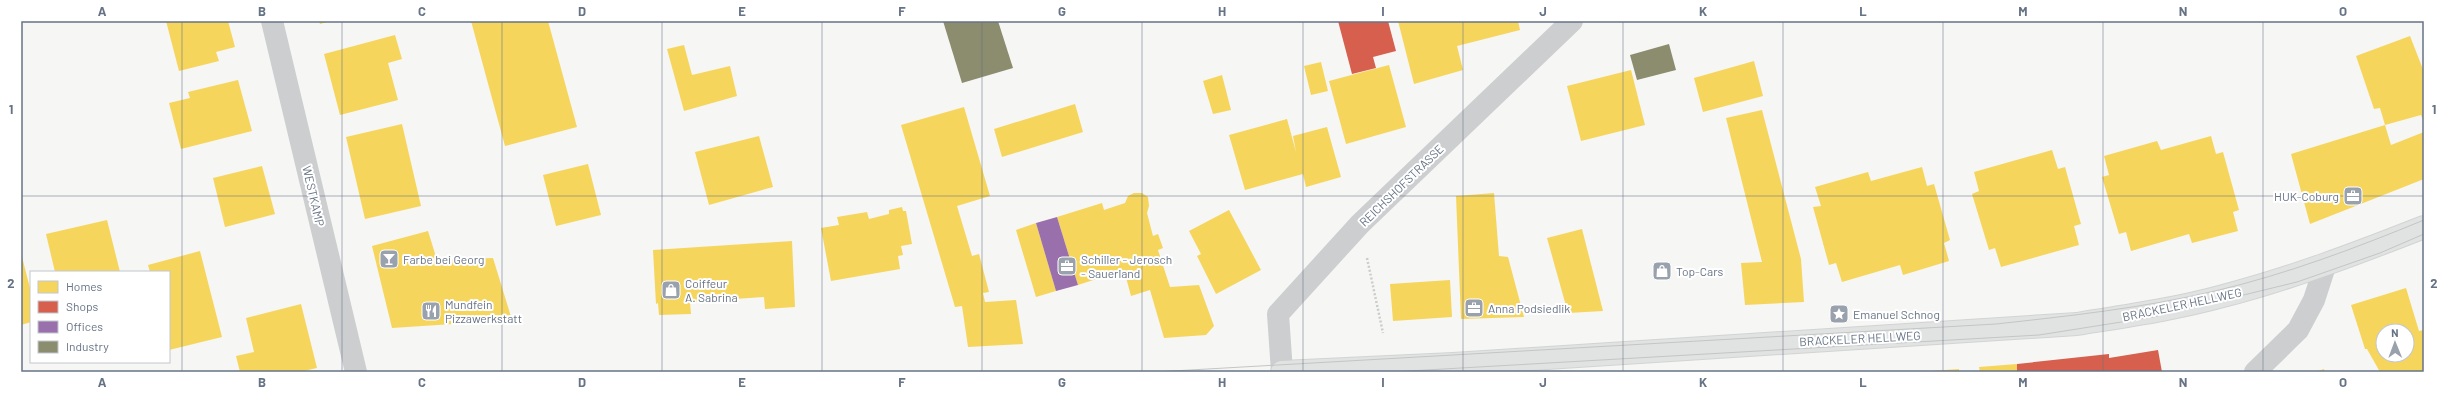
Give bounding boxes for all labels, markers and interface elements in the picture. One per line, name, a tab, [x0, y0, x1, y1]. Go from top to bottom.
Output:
text: A	[98, 3, 107, 19]
text: B	[258, 3, 266, 19]
text: C	[418, 3, 426, 19]
text: D	[578, 3, 586, 19]
text: E	[738, 3, 746, 19]
text: F	[898, 3, 906, 19]
text: G	[1058, 3, 1066, 19]
text: H	[1218, 3, 1226, 19]
text: I	[1381, 3, 1385, 19]
text: J	[1539, 3, 1547, 19]
text: K	[1699, 3, 1707, 19]
text: L	[1859, 3, 1867, 19]
text: M	[2018, 3, 2028, 19]
text: N	[2179, 3, 2187, 19]
text: O	[2339, 3, 2347, 19]
text: 1	[9, 101, 13, 117]
text: 1	[2432, 101, 2436, 117]
street label: REICHSHOFSTRASSE	[1356, 141, 1446, 229]
street label: WESTKAMP	[300, 164, 328, 228]
office icon: HUK-Coburg	[2342, 185, 2364, 207]
place label: HUK-Coburg	[2274, 189, 2339, 203]
bar icon: Farbe bei Georg	[378, 248, 400, 270]
place label: Farbe bei Georg	[403, 252, 484, 266]
place label: Schiller - Jerosch - Sauerland	[1081, 252, 1172, 280]
office icon: Schiller - Jerosch - Sauerland	[1056, 255, 1078, 277]
shop icon: Top-Cars	[1651, 260, 1673, 282]
place label: Top-Cars	[1676, 264, 1723, 278]
legend	[30, 271, 170, 363]
text: 2	[7, 275, 15, 291]
text: 2	[2430, 275, 2438, 291]
place label: Coiffeur A. Sabrina	[685, 276, 738, 304]
text: Homes	[66, 279, 103, 293]
shop icon: Coiffeur A. Sabrina	[660, 279, 682, 301]
street label: BRACKELER HELLWEG	[2121, 285, 2243, 323]
place label: Mundfein Pizzawerkstatt	[445, 297, 522, 325]
office icon: Anna Podsiedlik	[1463, 297, 1485, 319]
text: Shops	[66, 299, 99, 313]
restaurant icon: Mundfein Pizzawerkstatt	[420, 300, 442, 322]
place label: Anna Podsiedlik	[1488, 301, 1570, 315]
place icon: Emanuel Schnog	[1828, 303, 1850, 325]
place label: Emanuel Schnog	[1853, 307, 1940, 321]
text: Offices	[66, 319, 103, 333]
north arrow	[2375, 323, 2415, 363]
text: N	[2391, 326, 2399, 339]
street label: BRACKELER HELLWEG	[1799, 328, 1921, 348]
text: Industry	[66, 339, 109, 353]
text: A	[98, 374, 107, 390]
text: B	[258, 374, 266, 390]
text: C	[418, 374, 426, 390]
text: D	[578, 374, 586, 390]
text: E	[738, 374, 746, 390]
text: F	[898, 374, 906, 390]
text: G	[1058, 374, 1066, 390]
text: H	[1218, 374, 1226, 390]
text: I	[1381, 374, 1385, 390]
text: J	[1539, 374, 1547, 390]
text: K	[1699, 374, 1707, 390]
text: L	[1859, 374, 1867, 390]
text: M	[2018, 374, 2028, 390]
text: N	[2179, 374, 2187, 390]
text: O	[2339, 374, 2347, 390]

